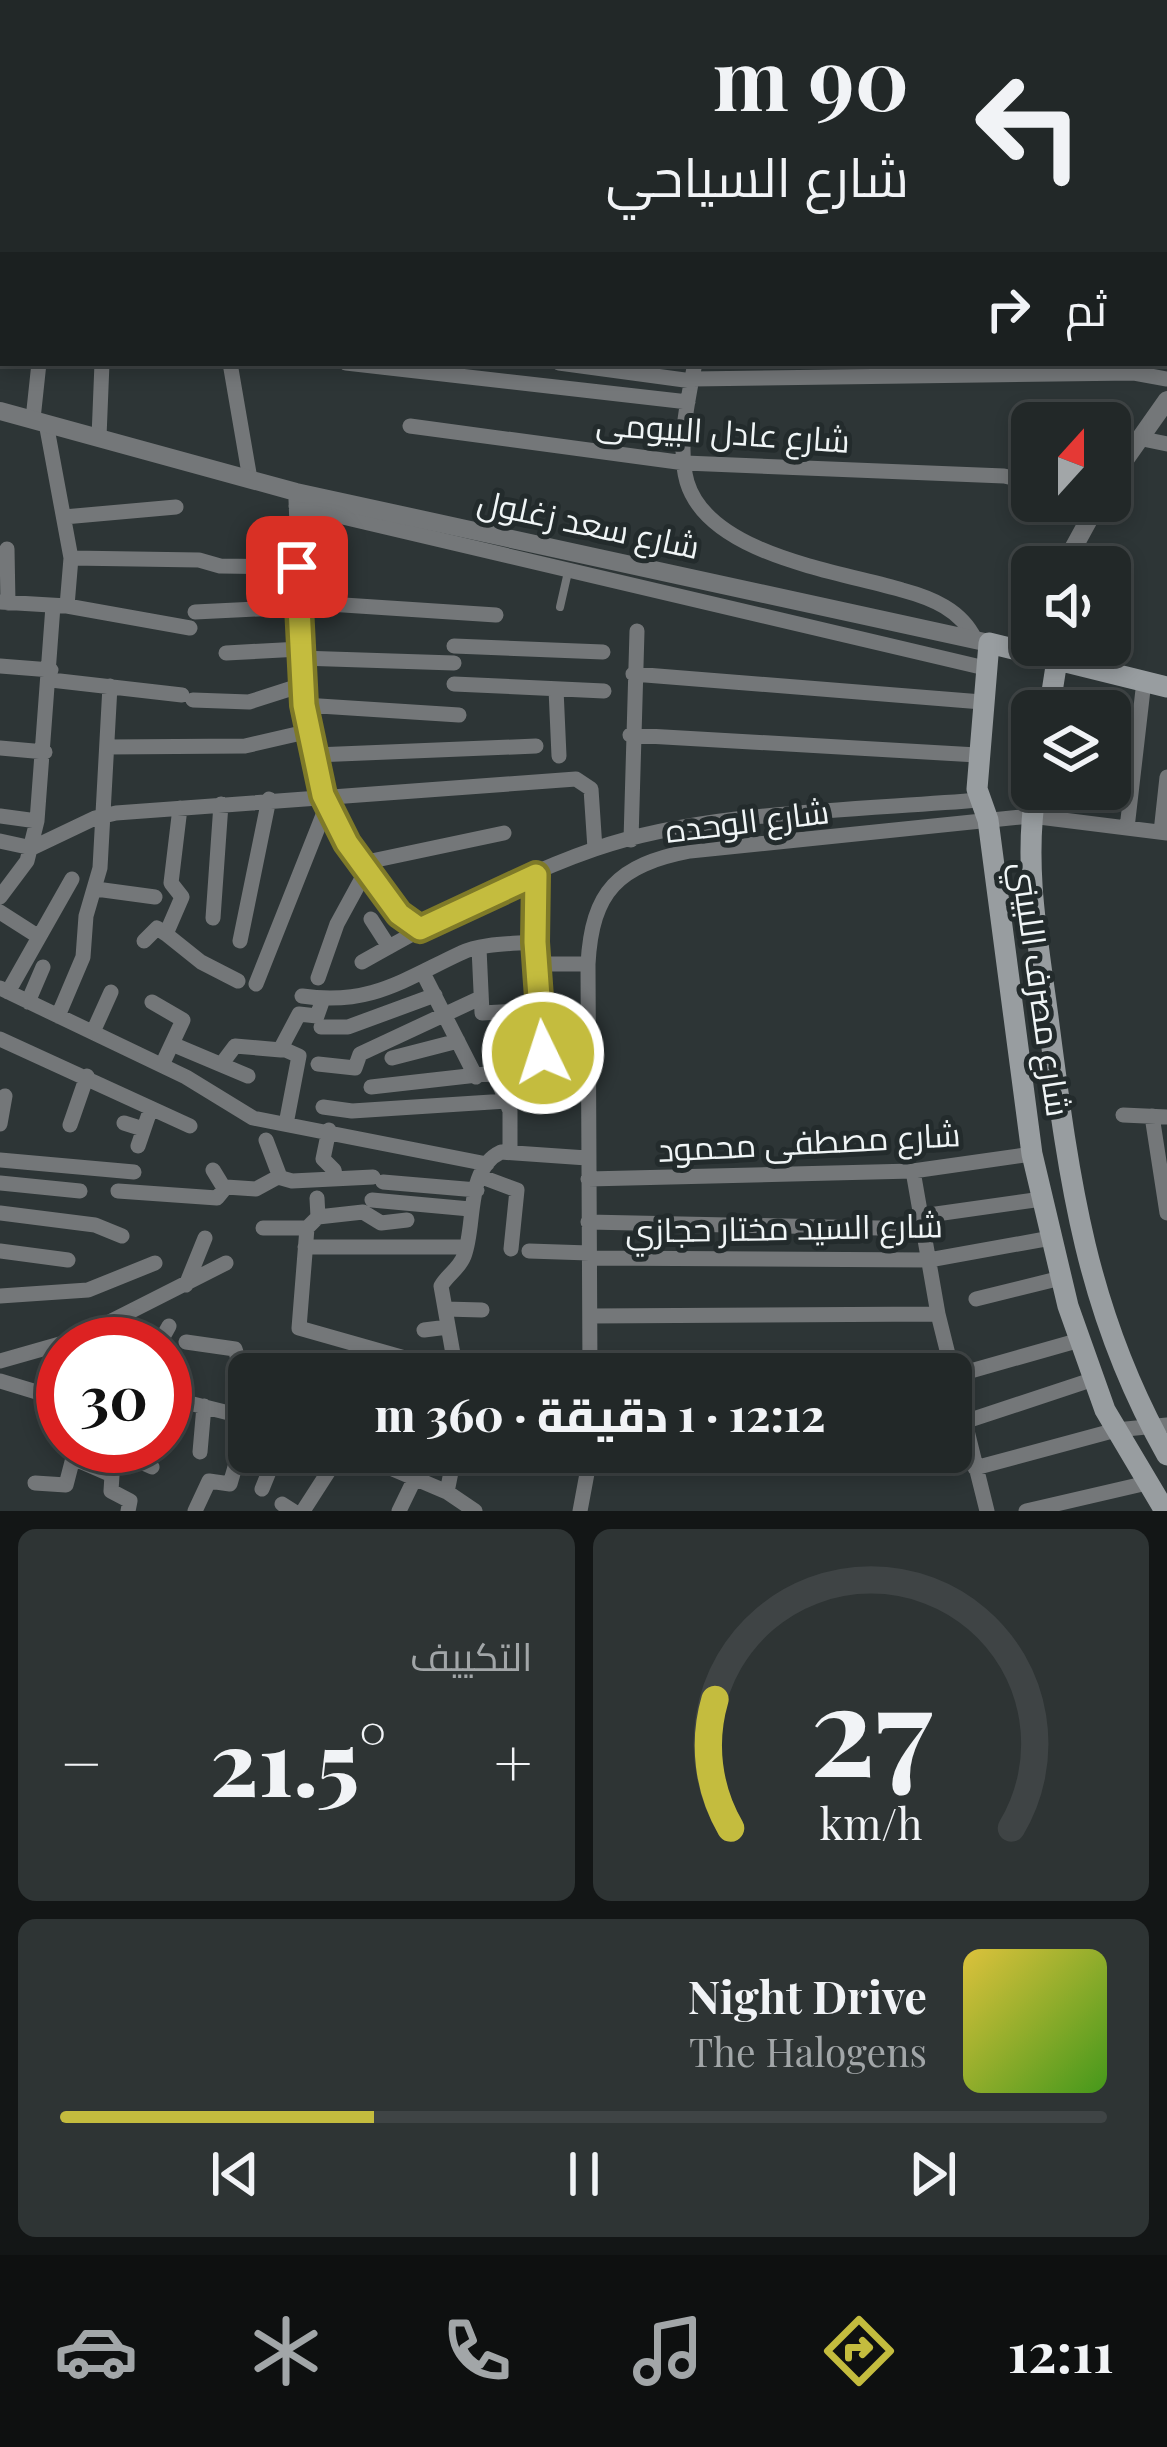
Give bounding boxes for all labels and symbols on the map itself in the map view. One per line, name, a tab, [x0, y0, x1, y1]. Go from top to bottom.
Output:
street label: شارع عادل البيومى	[594, 399, 851, 464]
north arrow	[1011, 402, 1131, 522]
street label: شارع سعد زغلول	[473, 477, 704, 570]
pin	[246, 516, 348, 618]
street label: شارع الوحده	[663, 787, 832, 854]
street label: شارع مصرف اللبيني	[997, 859, 1083, 1120]
position arrow	[480, 990, 606, 1116]
street label: شارع مصطفى محمود	[657, 1110, 962, 1173]
street label: شارع السيد مختار حجازي	[625, 1201, 943, 1257]
speed limit sign: 30	[36, 1317, 192, 1473]

